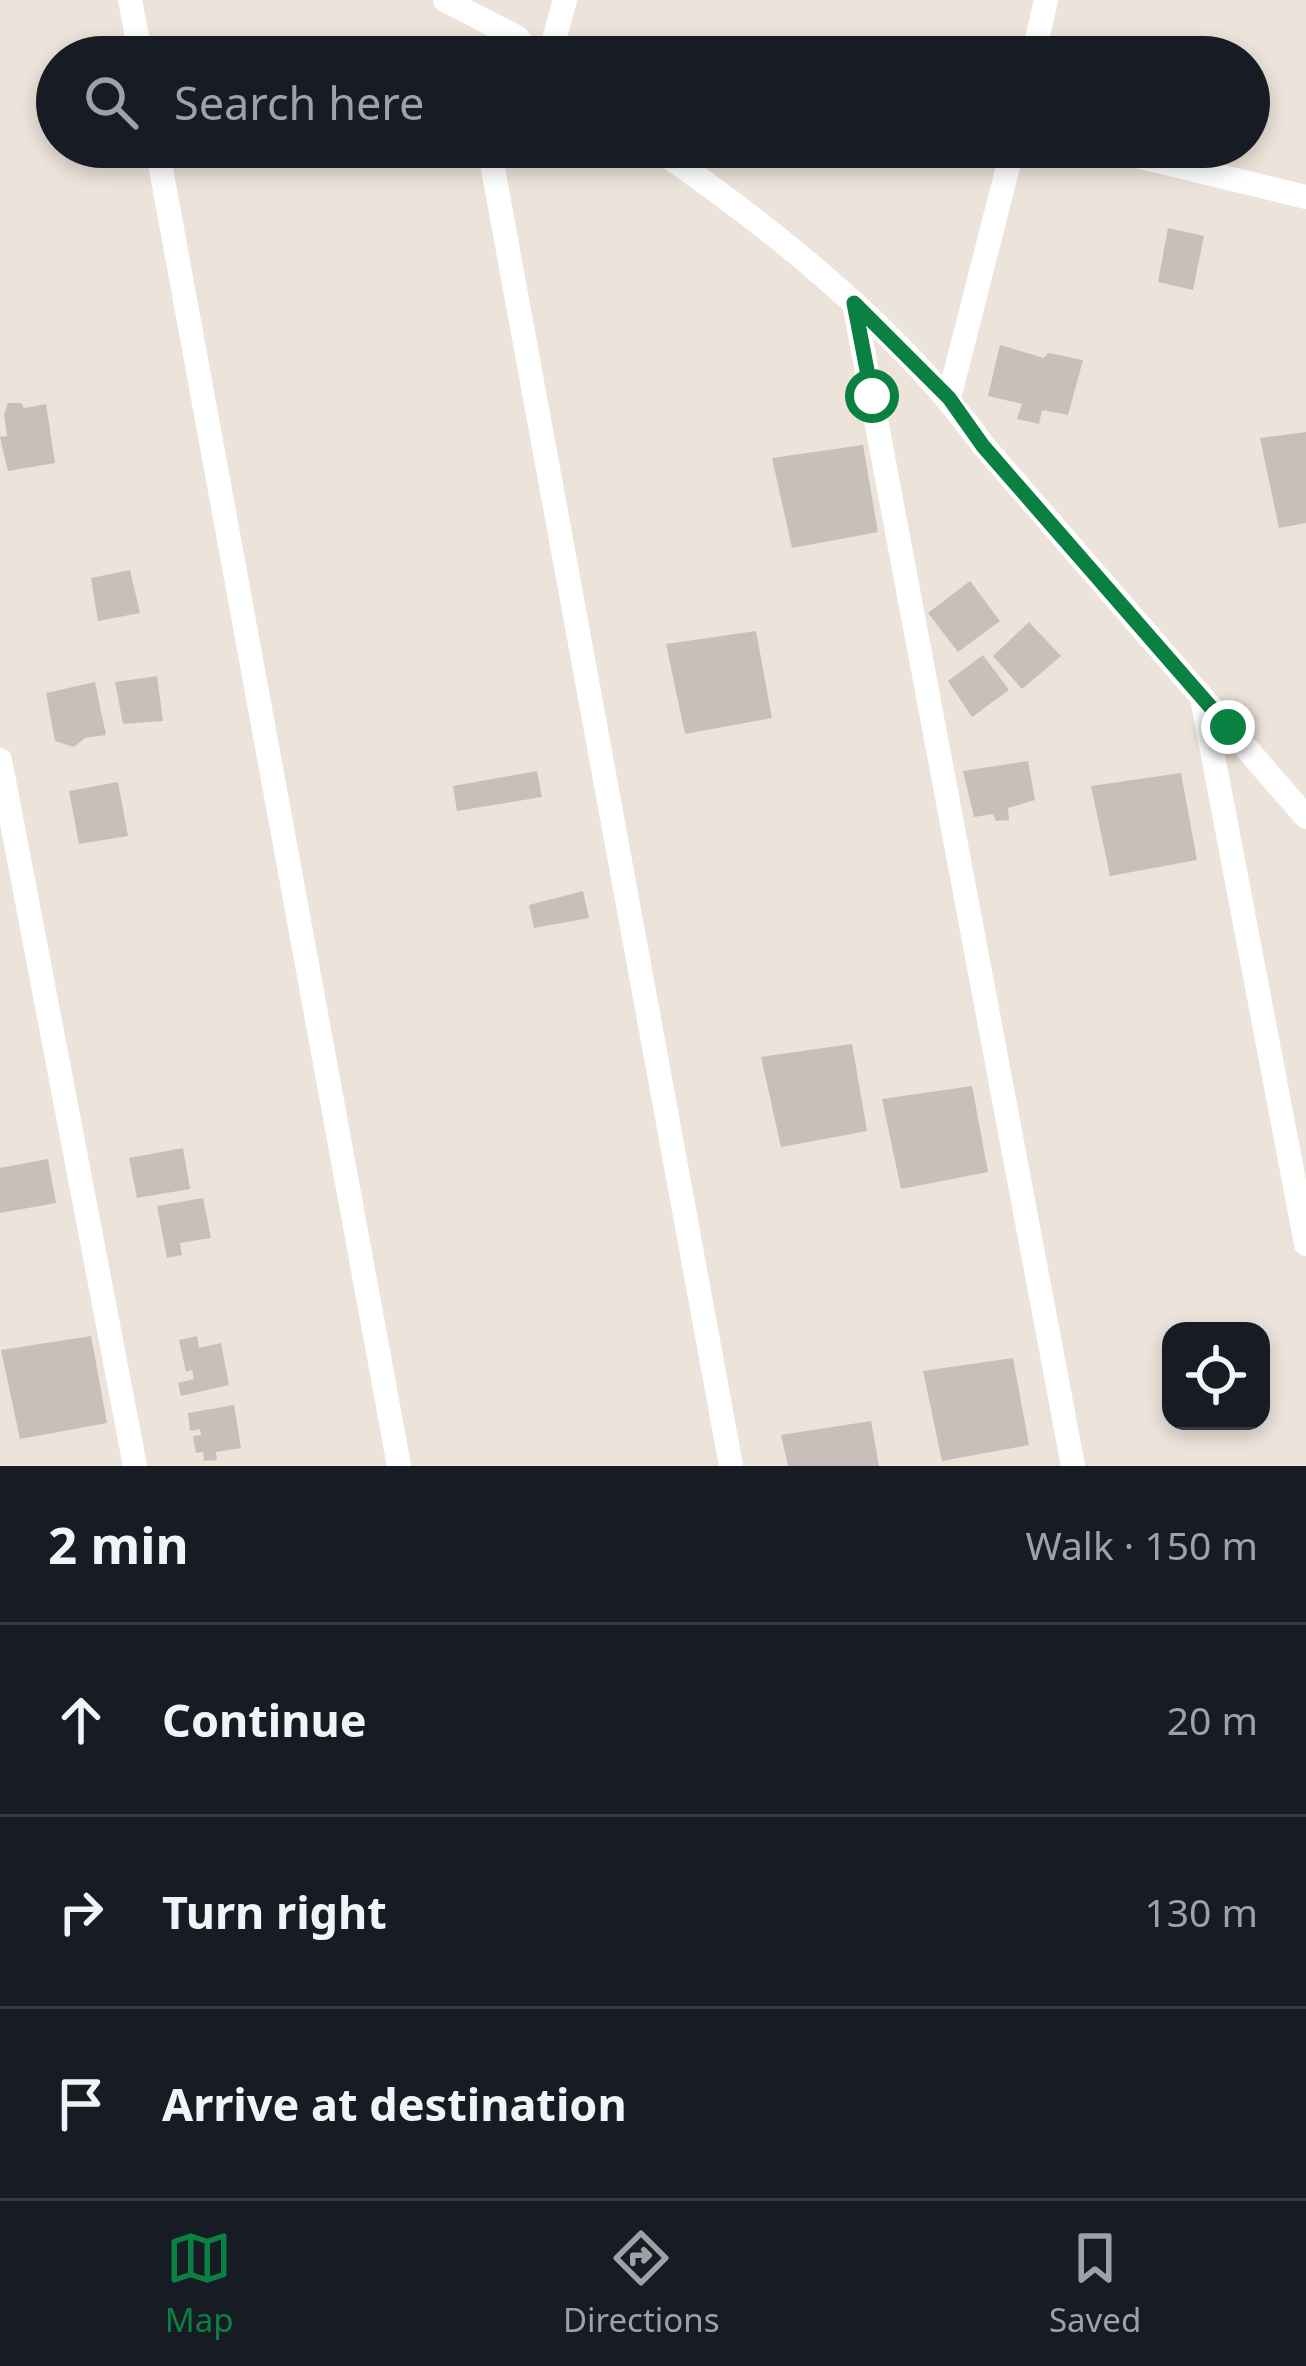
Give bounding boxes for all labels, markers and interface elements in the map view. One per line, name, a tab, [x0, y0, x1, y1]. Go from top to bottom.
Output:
search box	[36, 36, 1270, 168]
icon: search	[78, 69, 144, 135]
text: Search here	[174, 72, 424, 133]
route start	[845, 369, 899, 423]
route end	[1201, 700, 1255, 754]
map controls	[1162, 1322, 1270, 1430]
button: locate	[1162, 1322, 1270, 1430]
text: 2 min	[48, 1509, 189, 1579]
text: Walk · 150 m	[1025, 1518, 1258, 1571]
icon: ahead	[48, 1687, 114, 1753]
text: Continue	[162, 1689, 367, 1750]
text: 20 m	[1167, 1693, 1258, 1746]
icon: right	[48, 1879, 114, 1945]
text: Turn right	[162, 1881, 387, 1942]
text: 130 m	[1144, 1885, 1258, 1938]
icon: arrive	[48, 2071, 114, 2137]
text: Arrive at destination	[162, 2073, 627, 2134]
tab: Map	[165, 2225, 233, 2342]
tab: Directions	[563, 2225, 720, 2342]
tab: Saved	[1049, 2225, 1141, 2342]

